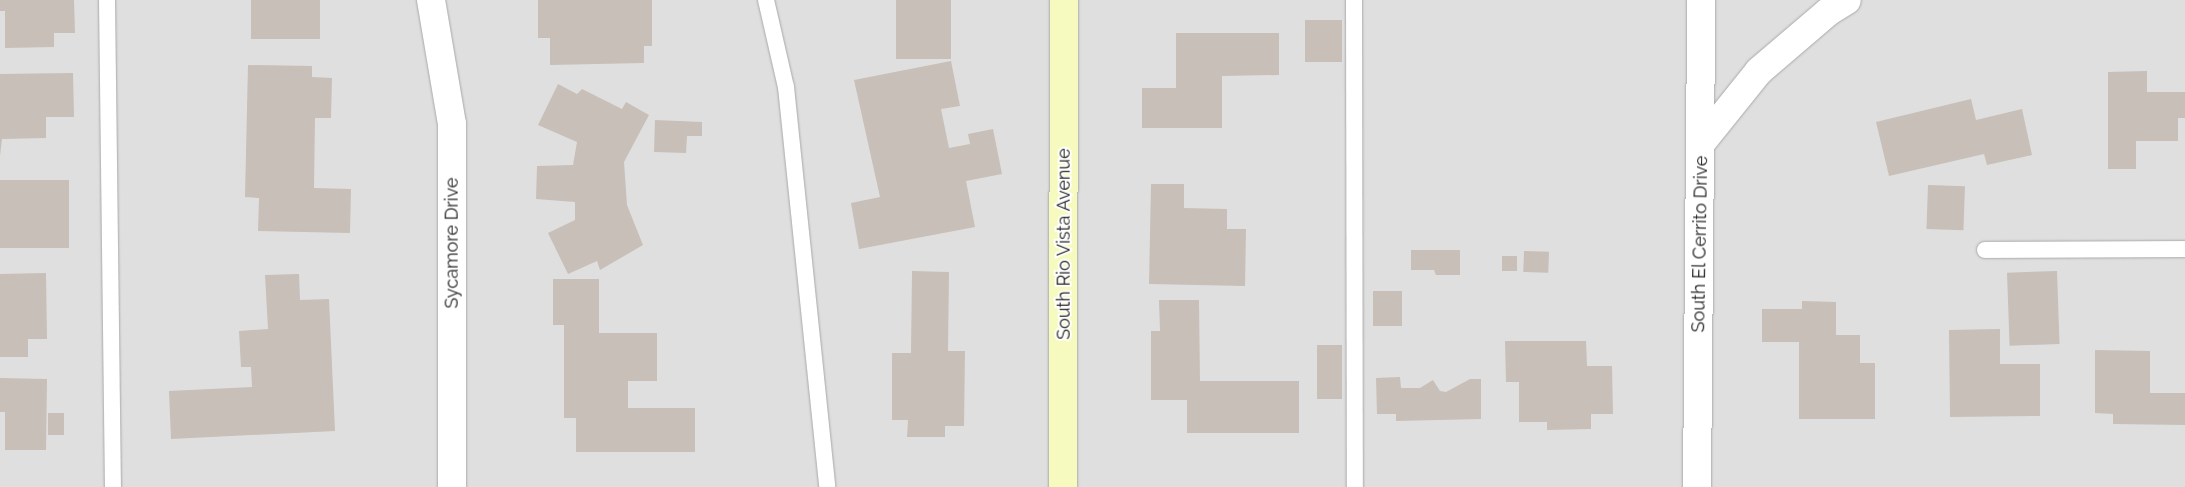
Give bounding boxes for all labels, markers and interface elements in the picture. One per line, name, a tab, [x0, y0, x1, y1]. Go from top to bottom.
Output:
street label: South Rio Vista Avenue	[1053, 148, 1075, 340]
street label: South El Cerrito Drive	[1688, 155, 1712, 333]
street label: Sycamore Drive	[441, 177, 463, 309]

